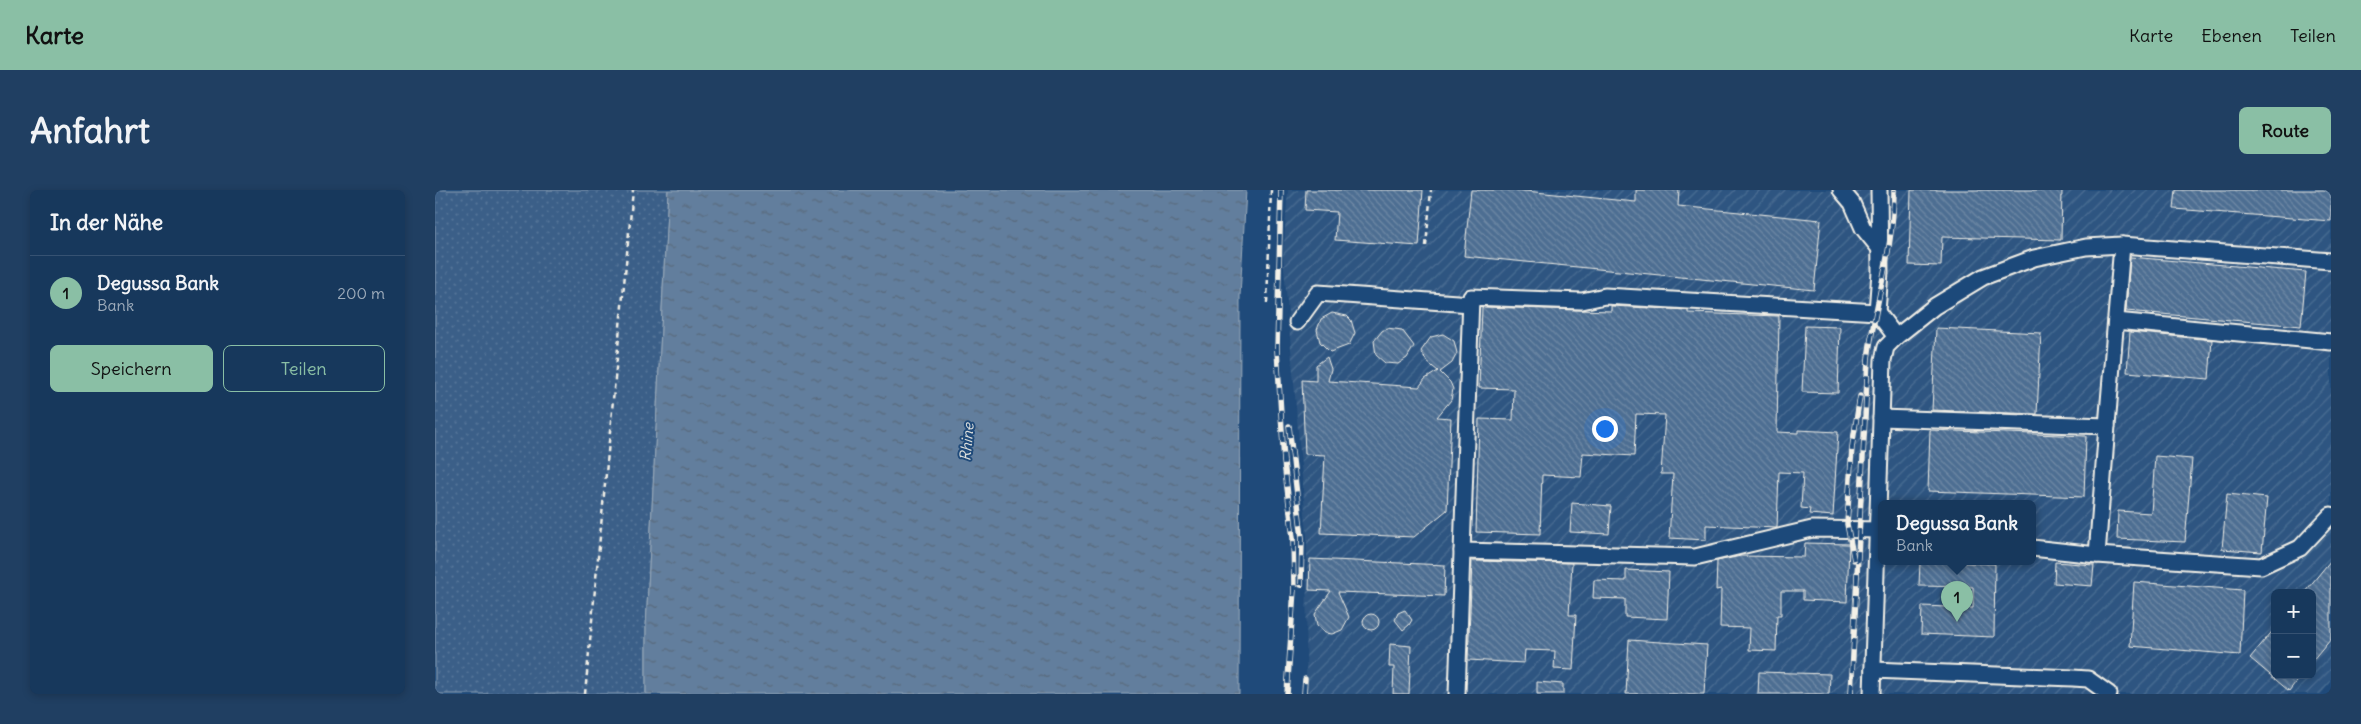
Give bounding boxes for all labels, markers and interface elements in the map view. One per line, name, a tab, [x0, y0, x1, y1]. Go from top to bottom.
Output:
text: Karte	[25, 20, 84, 50]
text: Karte	[2129, 24, 2173, 47]
text: Ebenen	[2201, 24, 2262, 47]
text: Teilen	[2290, 24, 2336, 47]
button: Route	[2239, 107, 2331, 154]
text: Anfahrt	[30, 108, 150, 152]
text: In der Nähe	[50, 209, 163, 236]
text: Degussa Bank	[97, 271, 219, 295]
text: 1	[63, 283, 69, 303]
text: 200 m	[337, 283, 385, 303]
text: Bank	[97, 295, 134, 315]
button: Speichern	[50, 345, 213, 392]
button: Teilen	[223, 345, 385, 392]
your location	[1592, 416, 1618, 442]
water label: Rhine	[955, 421, 978, 462]
popup	[1878, 500, 2036, 565]
text: Degussa Bank	[1896, 511, 2018, 535]
text: Bank	[1896, 535, 1933, 555]
pin: 1	[1941, 581, 1973, 622]
map controls	[2271, 589, 2316, 679]
button: +	[2271, 589, 2316, 634]
button: −	[2271, 634, 2316, 679]

